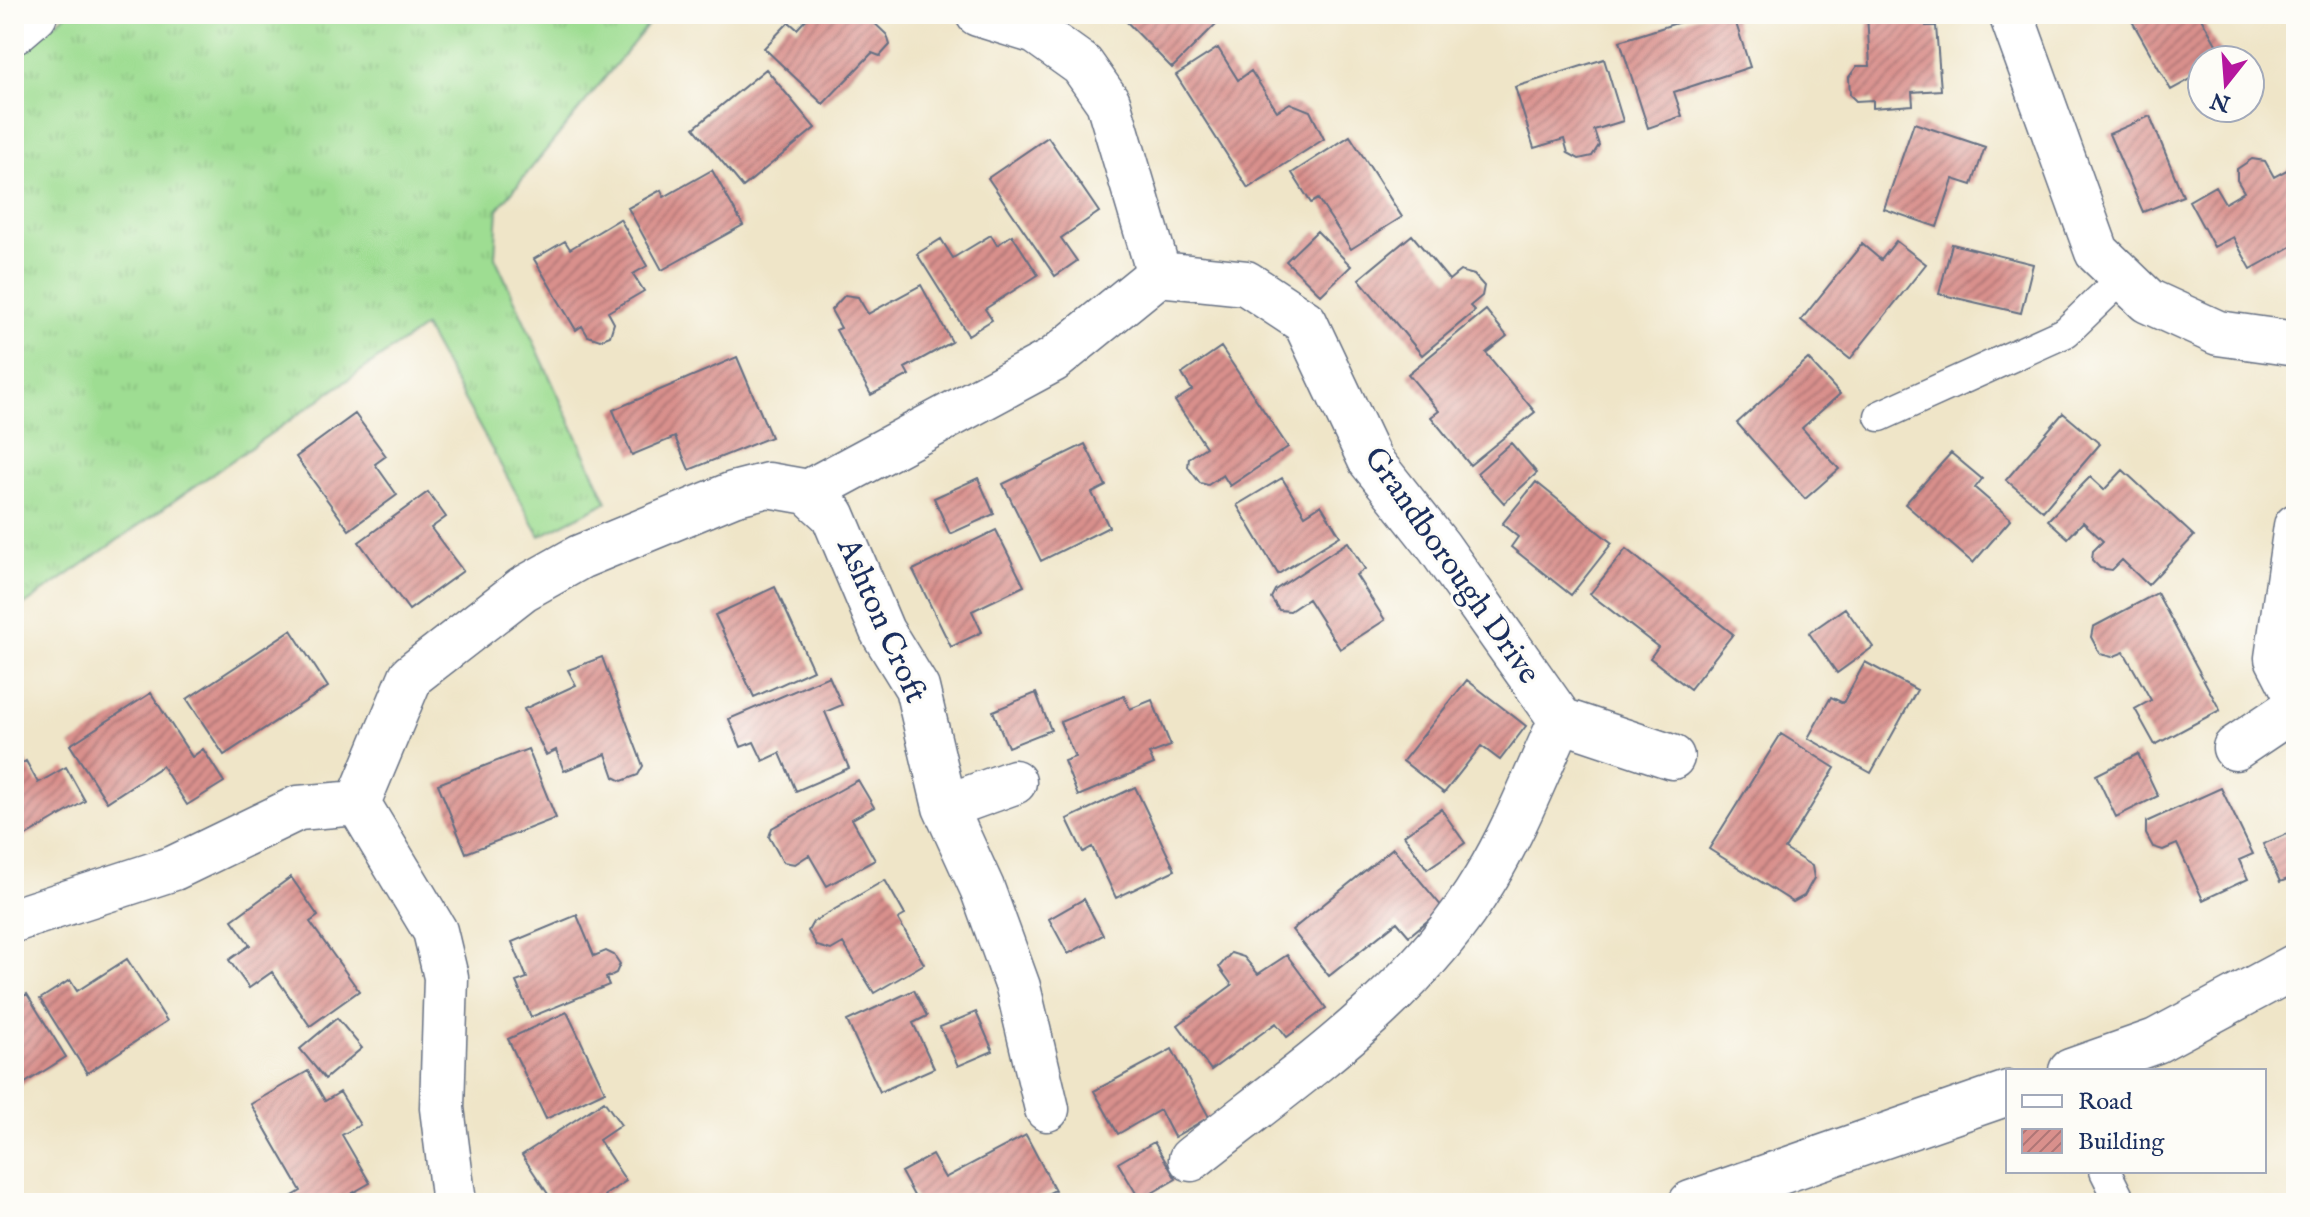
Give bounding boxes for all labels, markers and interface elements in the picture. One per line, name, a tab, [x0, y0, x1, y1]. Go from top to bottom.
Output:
north arrow	[2186, 44, 2266, 124]
text: N	[2208, 85, 2235, 118]
street label: Grandborough Drive	[1354, 439, 1548, 693]
street label: Ashton Croft	[826, 531, 936, 710]
legend	[2006, 1069, 2266, 1173]
text: Road	[2078, 1087, 2132, 1118]
text: Building	[2078, 1127, 2165, 1158]

